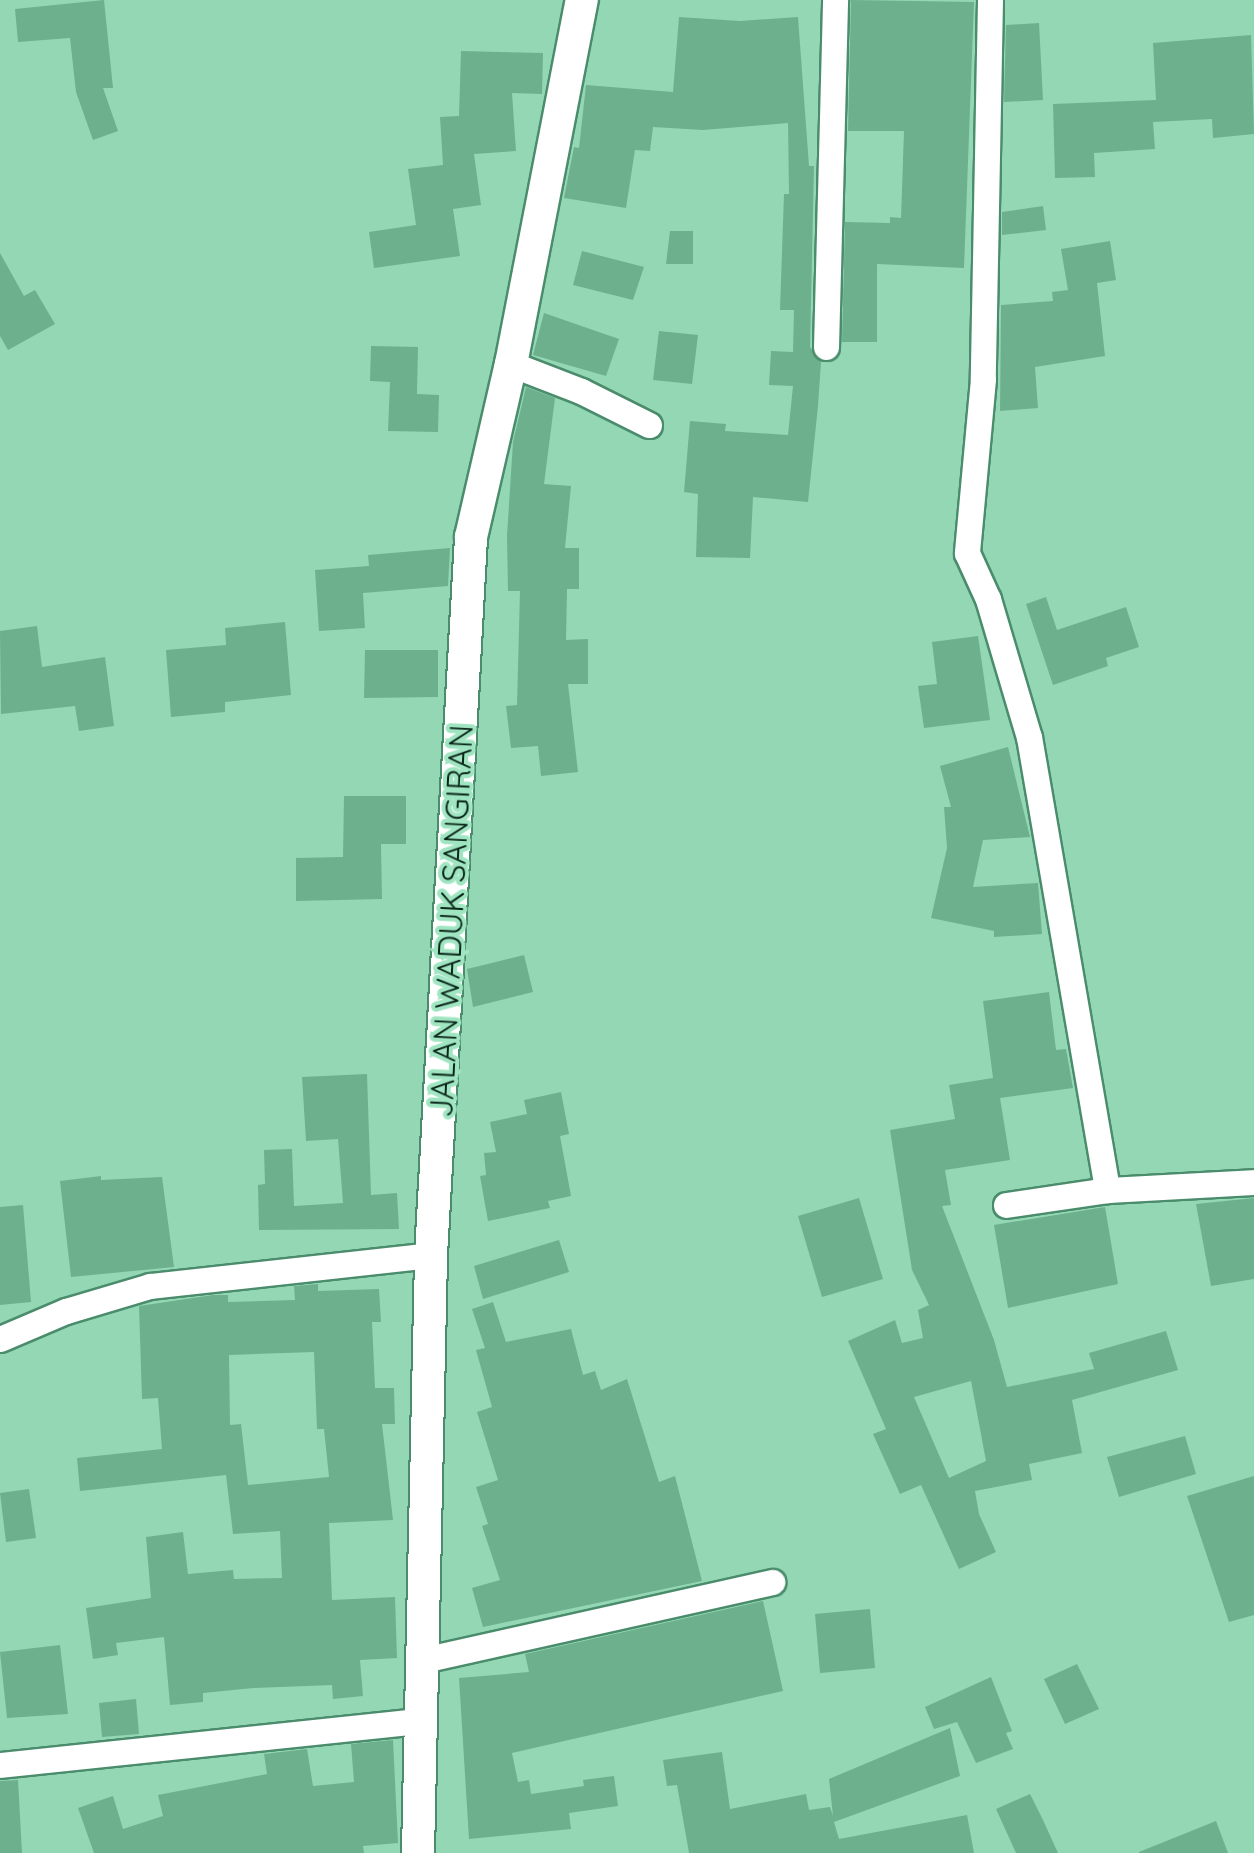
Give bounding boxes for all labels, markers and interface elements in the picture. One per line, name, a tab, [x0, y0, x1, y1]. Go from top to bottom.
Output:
street label: JALAN WADUK SANGIRAN	[422, 724, 480, 1118]

